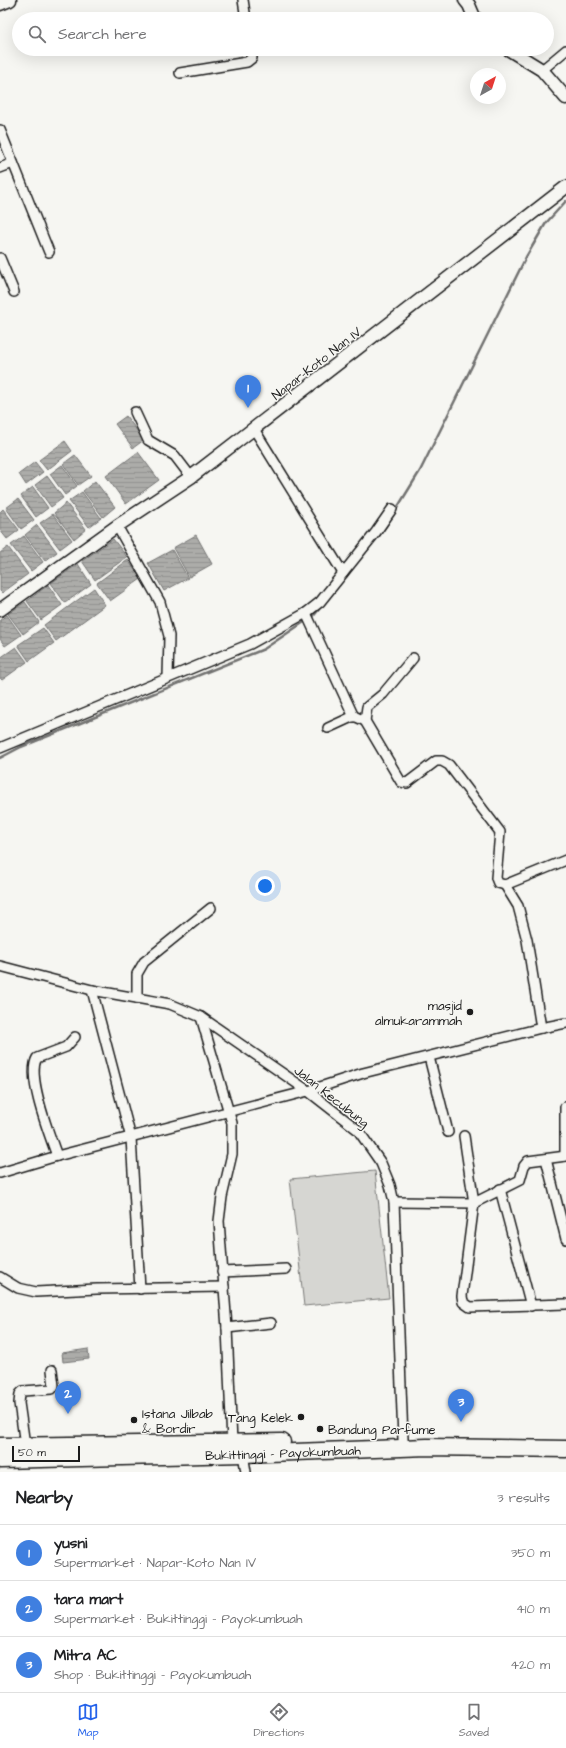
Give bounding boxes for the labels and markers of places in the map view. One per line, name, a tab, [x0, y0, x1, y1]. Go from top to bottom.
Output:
pin: 1	[235, 375, 261, 408]
place label: masjid almukarammah	[375, 997, 463, 1030]
marker: masjid almukarammah	[465, 1007, 475, 1017]
pin: 2	[55, 1381, 81, 1414]
pin: 3	[448, 1389, 474, 1422]
place label: Istana Jilbab & Bordir	[142, 1405, 213, 1438]
place label: Tang Kelek	[228, 1409, 293, 1428]
marker: Tang Kelek	[296, 1412, 306, 1422]
marker: Istana Jilbab & Bordir	[129, 1415, 139, 1425]
place label: Bandung Parfume	[328, 1421, 436, 1440]
marker: Bandung Parfume	[315, 1424, 325, 1434]

